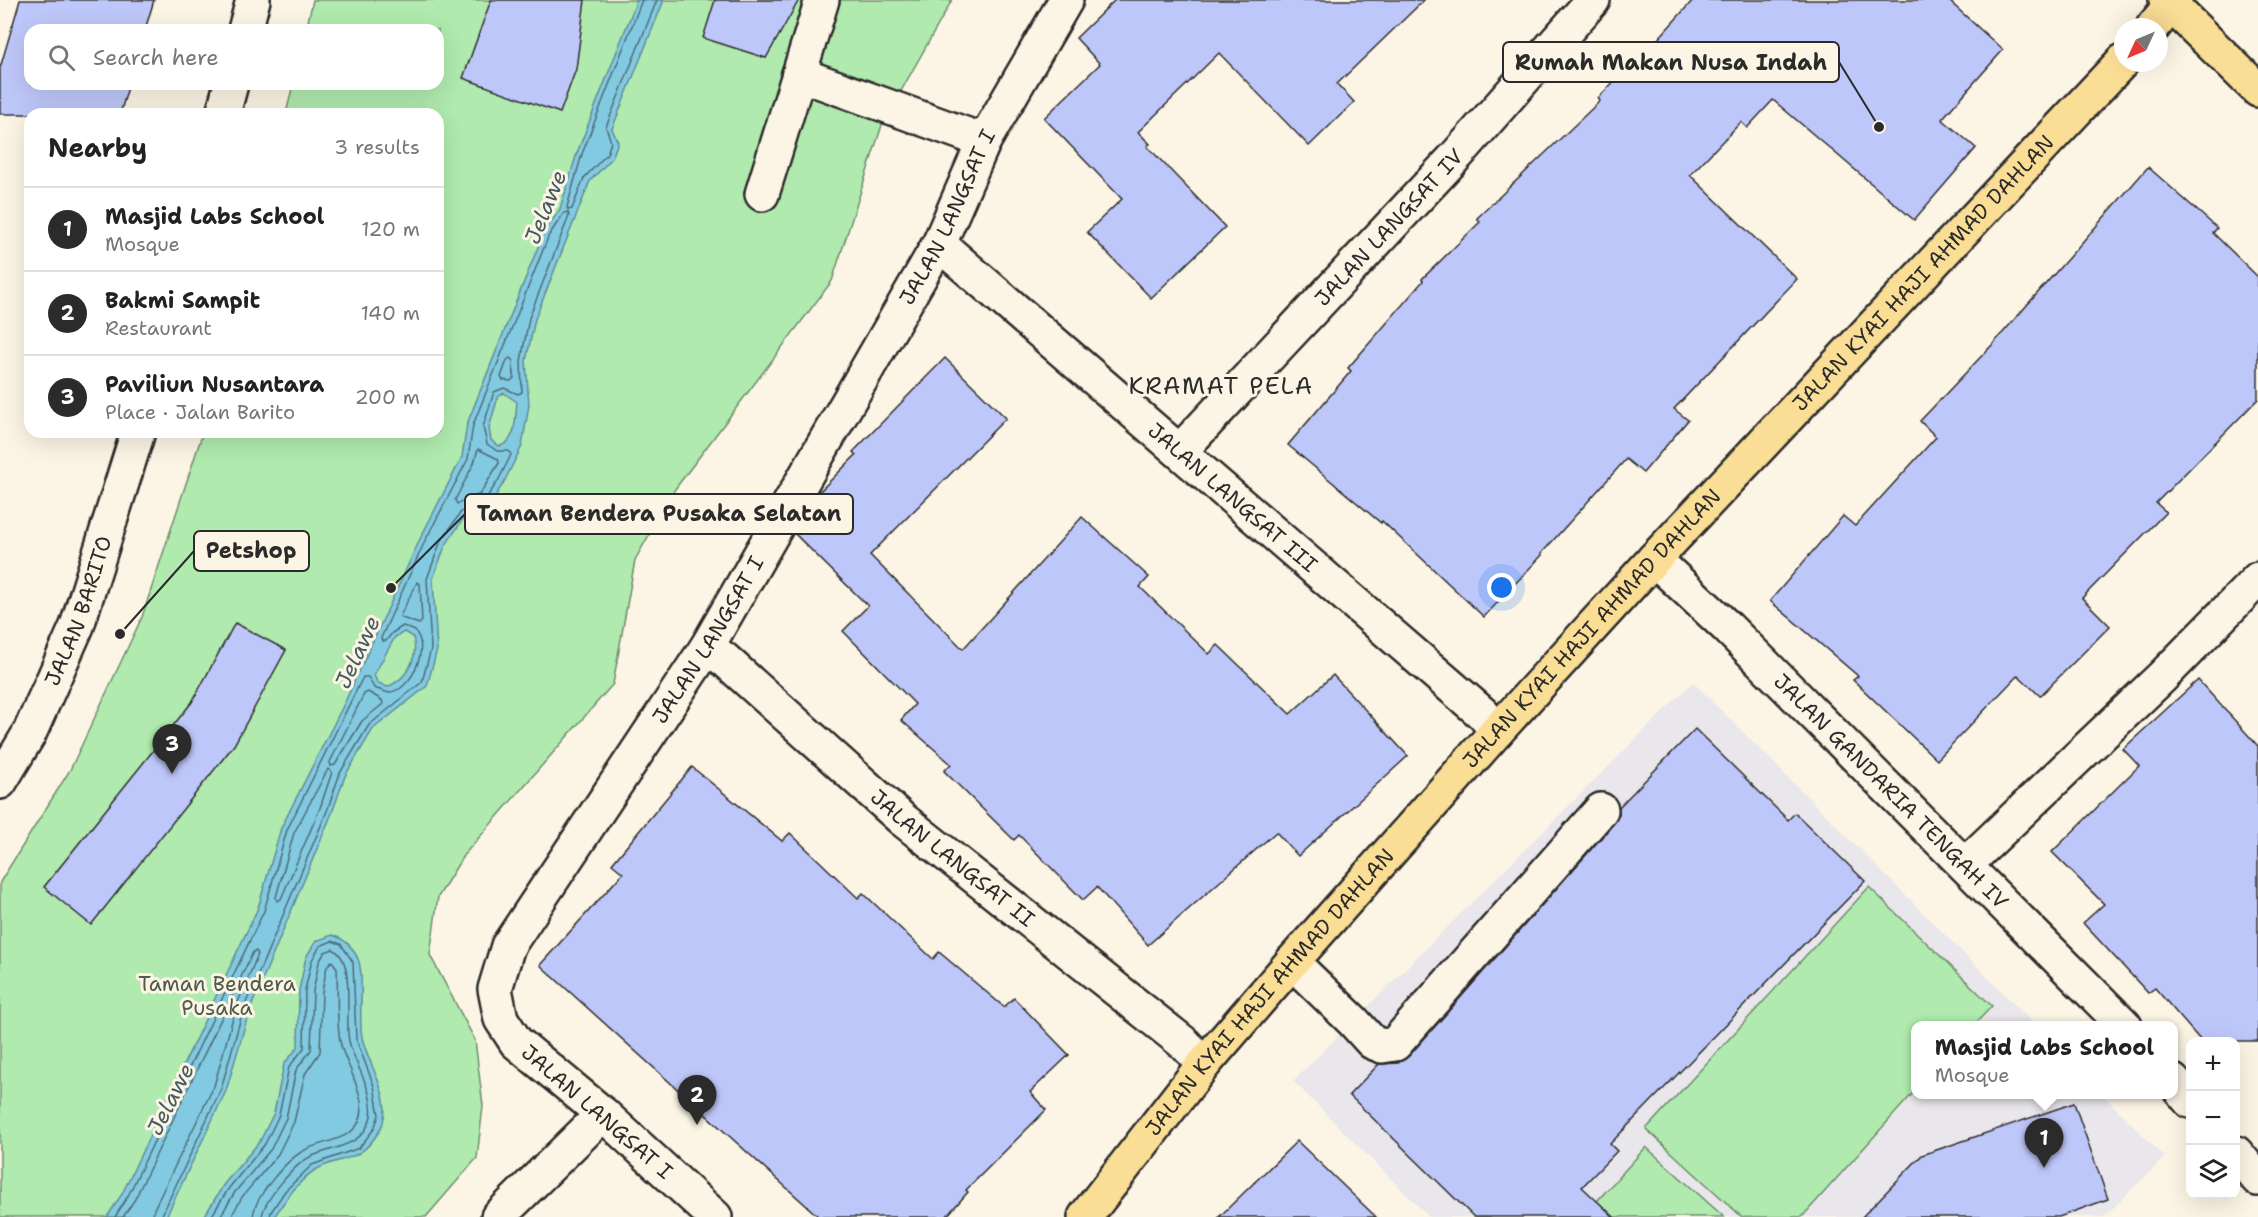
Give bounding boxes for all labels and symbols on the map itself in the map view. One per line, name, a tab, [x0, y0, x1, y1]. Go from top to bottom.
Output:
north arrow	[2114, 18, 2168, 72]
callout: Rumah Makan Nusa Indah	[1503, 42, 1839, 82]
text: Rumah Makan Nusa Indah	[1515, 48, 1827, 77]
street label: JALAN LANGSAT I	[893, 124, 1002, 310]
street label: JALAN KYAI HAJI AHMAD DAHLAN	[1786, 129, 2060, 417]
street label: JALAN LANGSAT IV	[1309, 143, 1470, 312]
water label: Jelawe	[518, 166, 573, 248]
district label: KRAMAT PELA	[1128, 370, 1314, 402]
street label: JALAN LANGSAT III	[1142, 417, 1323, 579]
street label: JALAN KYAI HAJI AHMAD DAHLAN	[1456, 483, 1727, 774]
callout: Taman Bendera Pusaka Selatan	[465, 494, 853, 534]
text: Taman Bendera Pusaka Selatan	[477, 499, 842, 528]
callout: Petshop	[194, 531, 309, 571]
street label: JALAN BARITO	[38, 532, 118, 690]
text: Petshop	[206, 536, 296, 565]
street label: JALAN LANGSAT I	[646, 551, 770, 729]
your location	[1487, 573, 1516, 602]
water label: Jelawe	[328, 611, 387, 693]
street label: JALAN GANDARIA TENGAH IV	[1768, 668, 2014, 915]
pin: 3	[152, 724, 192, 774]
street label: JALAN LANGSAT II	[864, 783, 1040, 933]
street label: JALAN KYAI HAJI AHMAD DAHLAN	[1139, 843, 1400, 1142]
park label: Taman Bendera Pusaka	[138, 970, 296, 1022]
street label: JALAN LANGSAT I	[515, 1039, 679, 1185]
water label: Jelawe	[140, 1058, 201, 1140]
pin: 2	[678, 1076, 716, 1125]
pin: 1	[2024, 1118, 2064, 1168]

